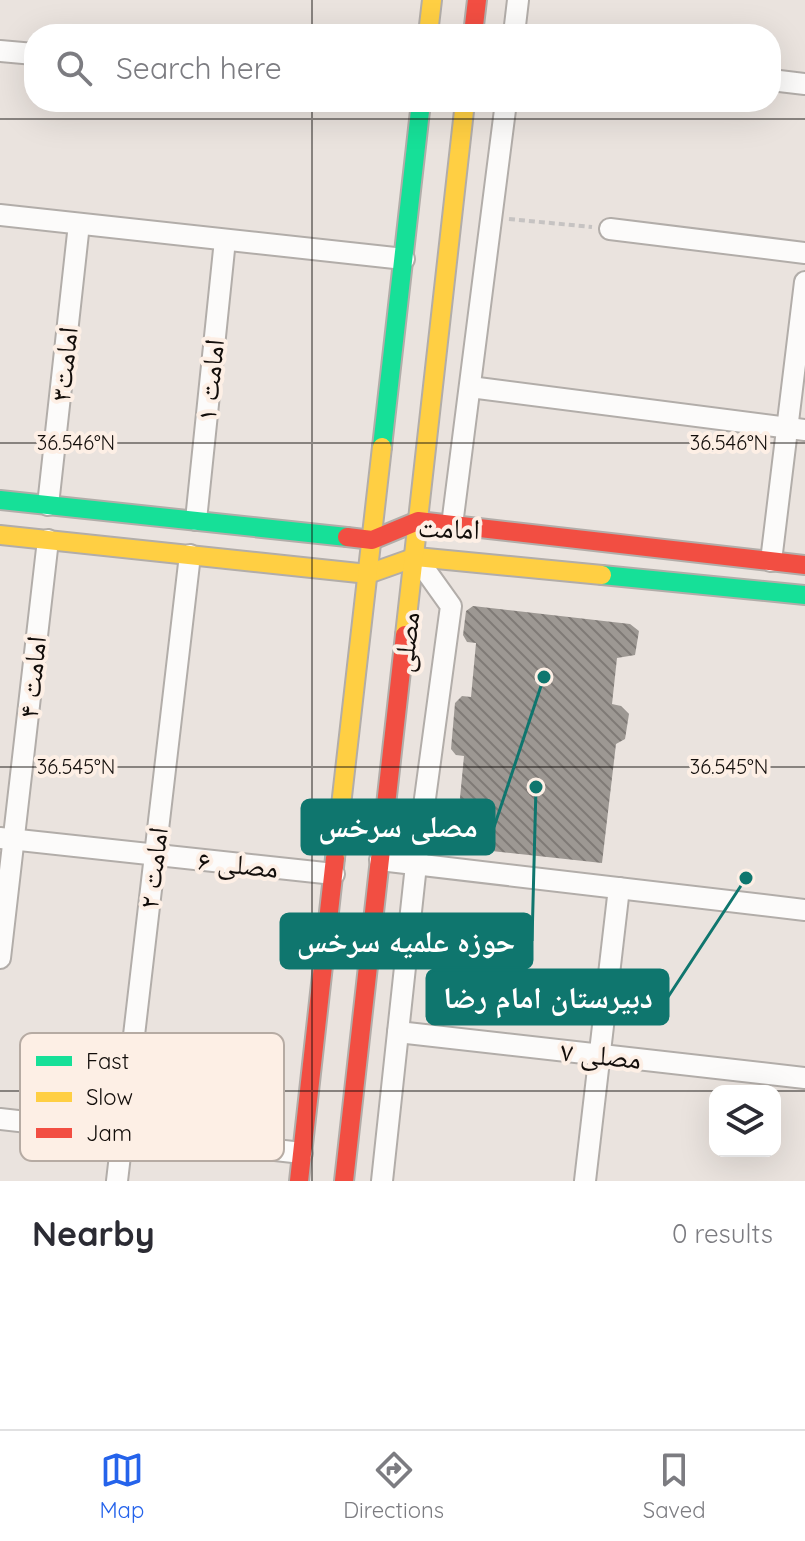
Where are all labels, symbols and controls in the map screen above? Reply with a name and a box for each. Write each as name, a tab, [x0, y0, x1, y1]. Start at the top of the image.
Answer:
search box	[24, 24, 781, 112]
icon: search	[52, 46, 96, 90]
text: Search here	[116, 49, 282, 87]
street label: امامت۳	[42, 325, 85, 403]
street label: امامت ۱	[188, 337, 231, 423]
text: 36.546°N	[37, 430, 115, 455]
text: 36.546°N	[690, 430, 768, 455]
street label: امامت	[417, 509, 481, 546]
street label: مصلی	[384, 610, 428, 674]
street label: امامت ۴	[10, 634, 53, 720]
text: 36.545°N	[37, 754, 115, 779]
text: 36.545°N	[690, 754, 768, 779]
callout: مصلی سرخس	[302, 800, 494, 854]
text: مصلی سرخس	[318, 807, 478, 845]
street label: امامت ۲	[130, 825, 175, 911]
street label: مصلی ۶	[196, 842, 280, 886]
callout: حوزه علمیه سرخس	[281, 914, 532, 968]
text: حوزه علمیه سرخس	[297, 922, 515, 960]
callout: دبیرستان امام رضا	[427, 970, 668, 1024]
text: دبیرستان امام رضا	[443, 978, 653, 1019]
legend	[20, 1033, 284, 1161]
street label: مصلی ۷	[559, 1033, 643, 1077]
text: Fast	[86, 1047, 129, 1075]
text: Slow	[86, 1083, 133, 1111]
map controls	[709, 1085, 781, 1157]
button: layers	[709, 1085, 781, 1157]
text: Jam	[86, 1119, 132, 1147]
text: Nearby	[32, 1212, 155, 1255]
text: 0 results	[672, 1217, 773, 1250]
tab: Map	[99, 1448, 144, 1524]
tab: Directions	[343, 1448, 444, 1524]
tab: Saved	[643, 1448, 706, 1524]

